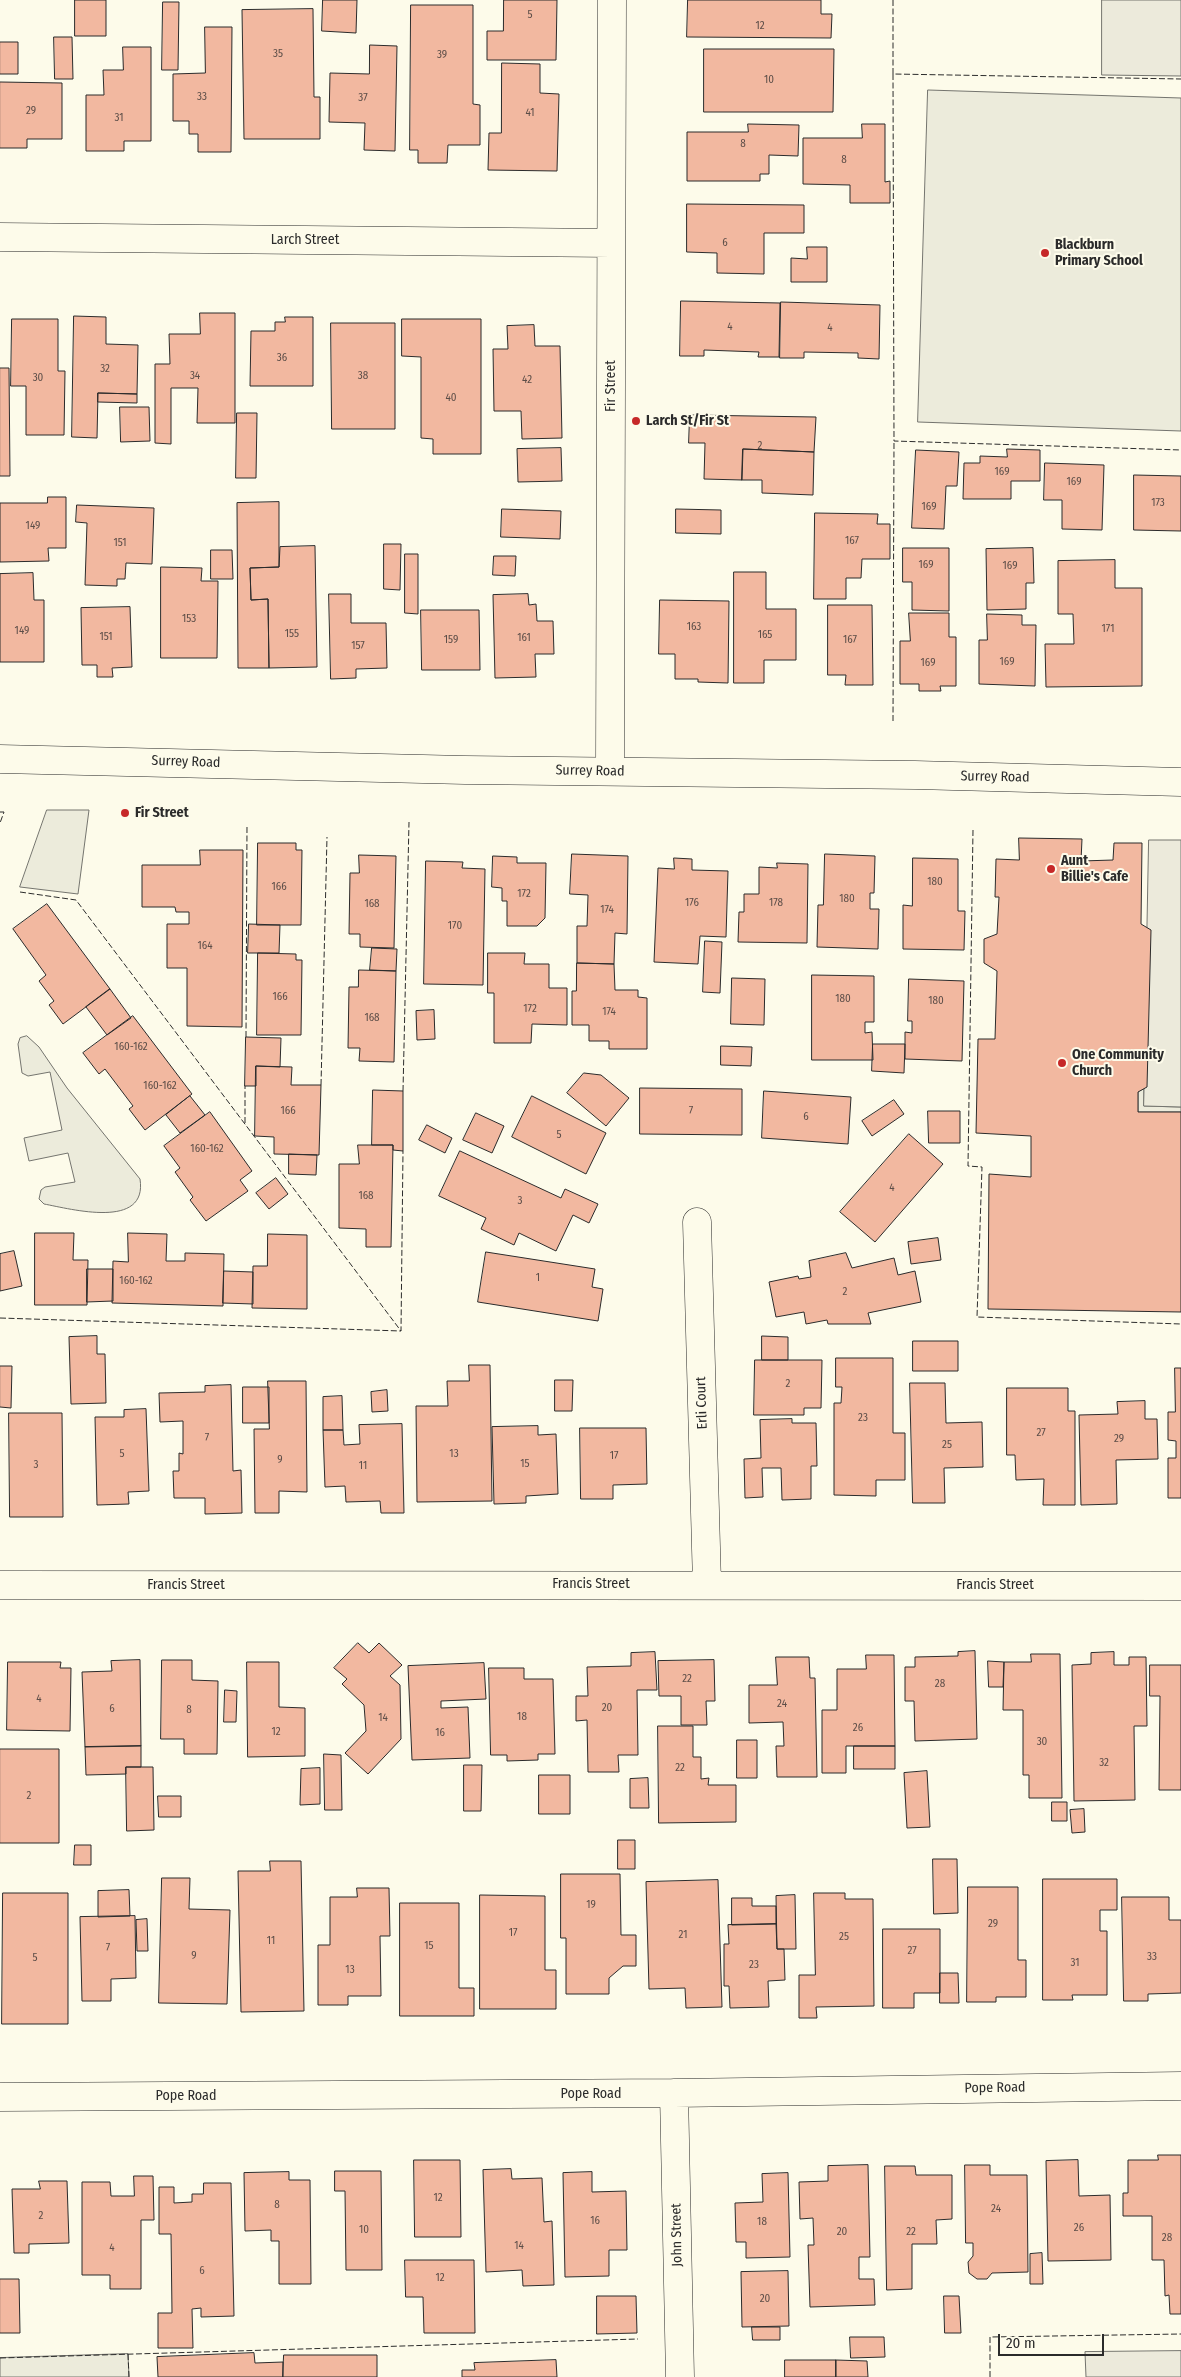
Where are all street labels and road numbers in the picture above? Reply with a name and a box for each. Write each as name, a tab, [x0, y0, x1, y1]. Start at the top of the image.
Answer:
street label: Larch Street	[271, 232, 339, 248]
street label: Fir Street	[603, 360, 619, 412]
street label: Surrey Road	[151, 752, 221, 772]
street label: Surrey Road	[555, 762, 625, 780]
street label: Surrey Road	[960, 768, 1030, 786]
street label: Erli Court	[693, 1376, 711, 1430]
street label: Francis Street	[552, 1576, 630, 1592]
street label: Francis Street	[147, 1577, 225, 1593]
street label: Francis Street	[956, 1577, 1034, 1593]
street label: Pope Road	[964, 2079, 1026, 2097]
street label: Pope Road	[561, 2086, 621, 2102]
street label: Pope Road	[156, 2088, 216, 2104]
street label: John Street	[668, 2203, 686, 2267]

